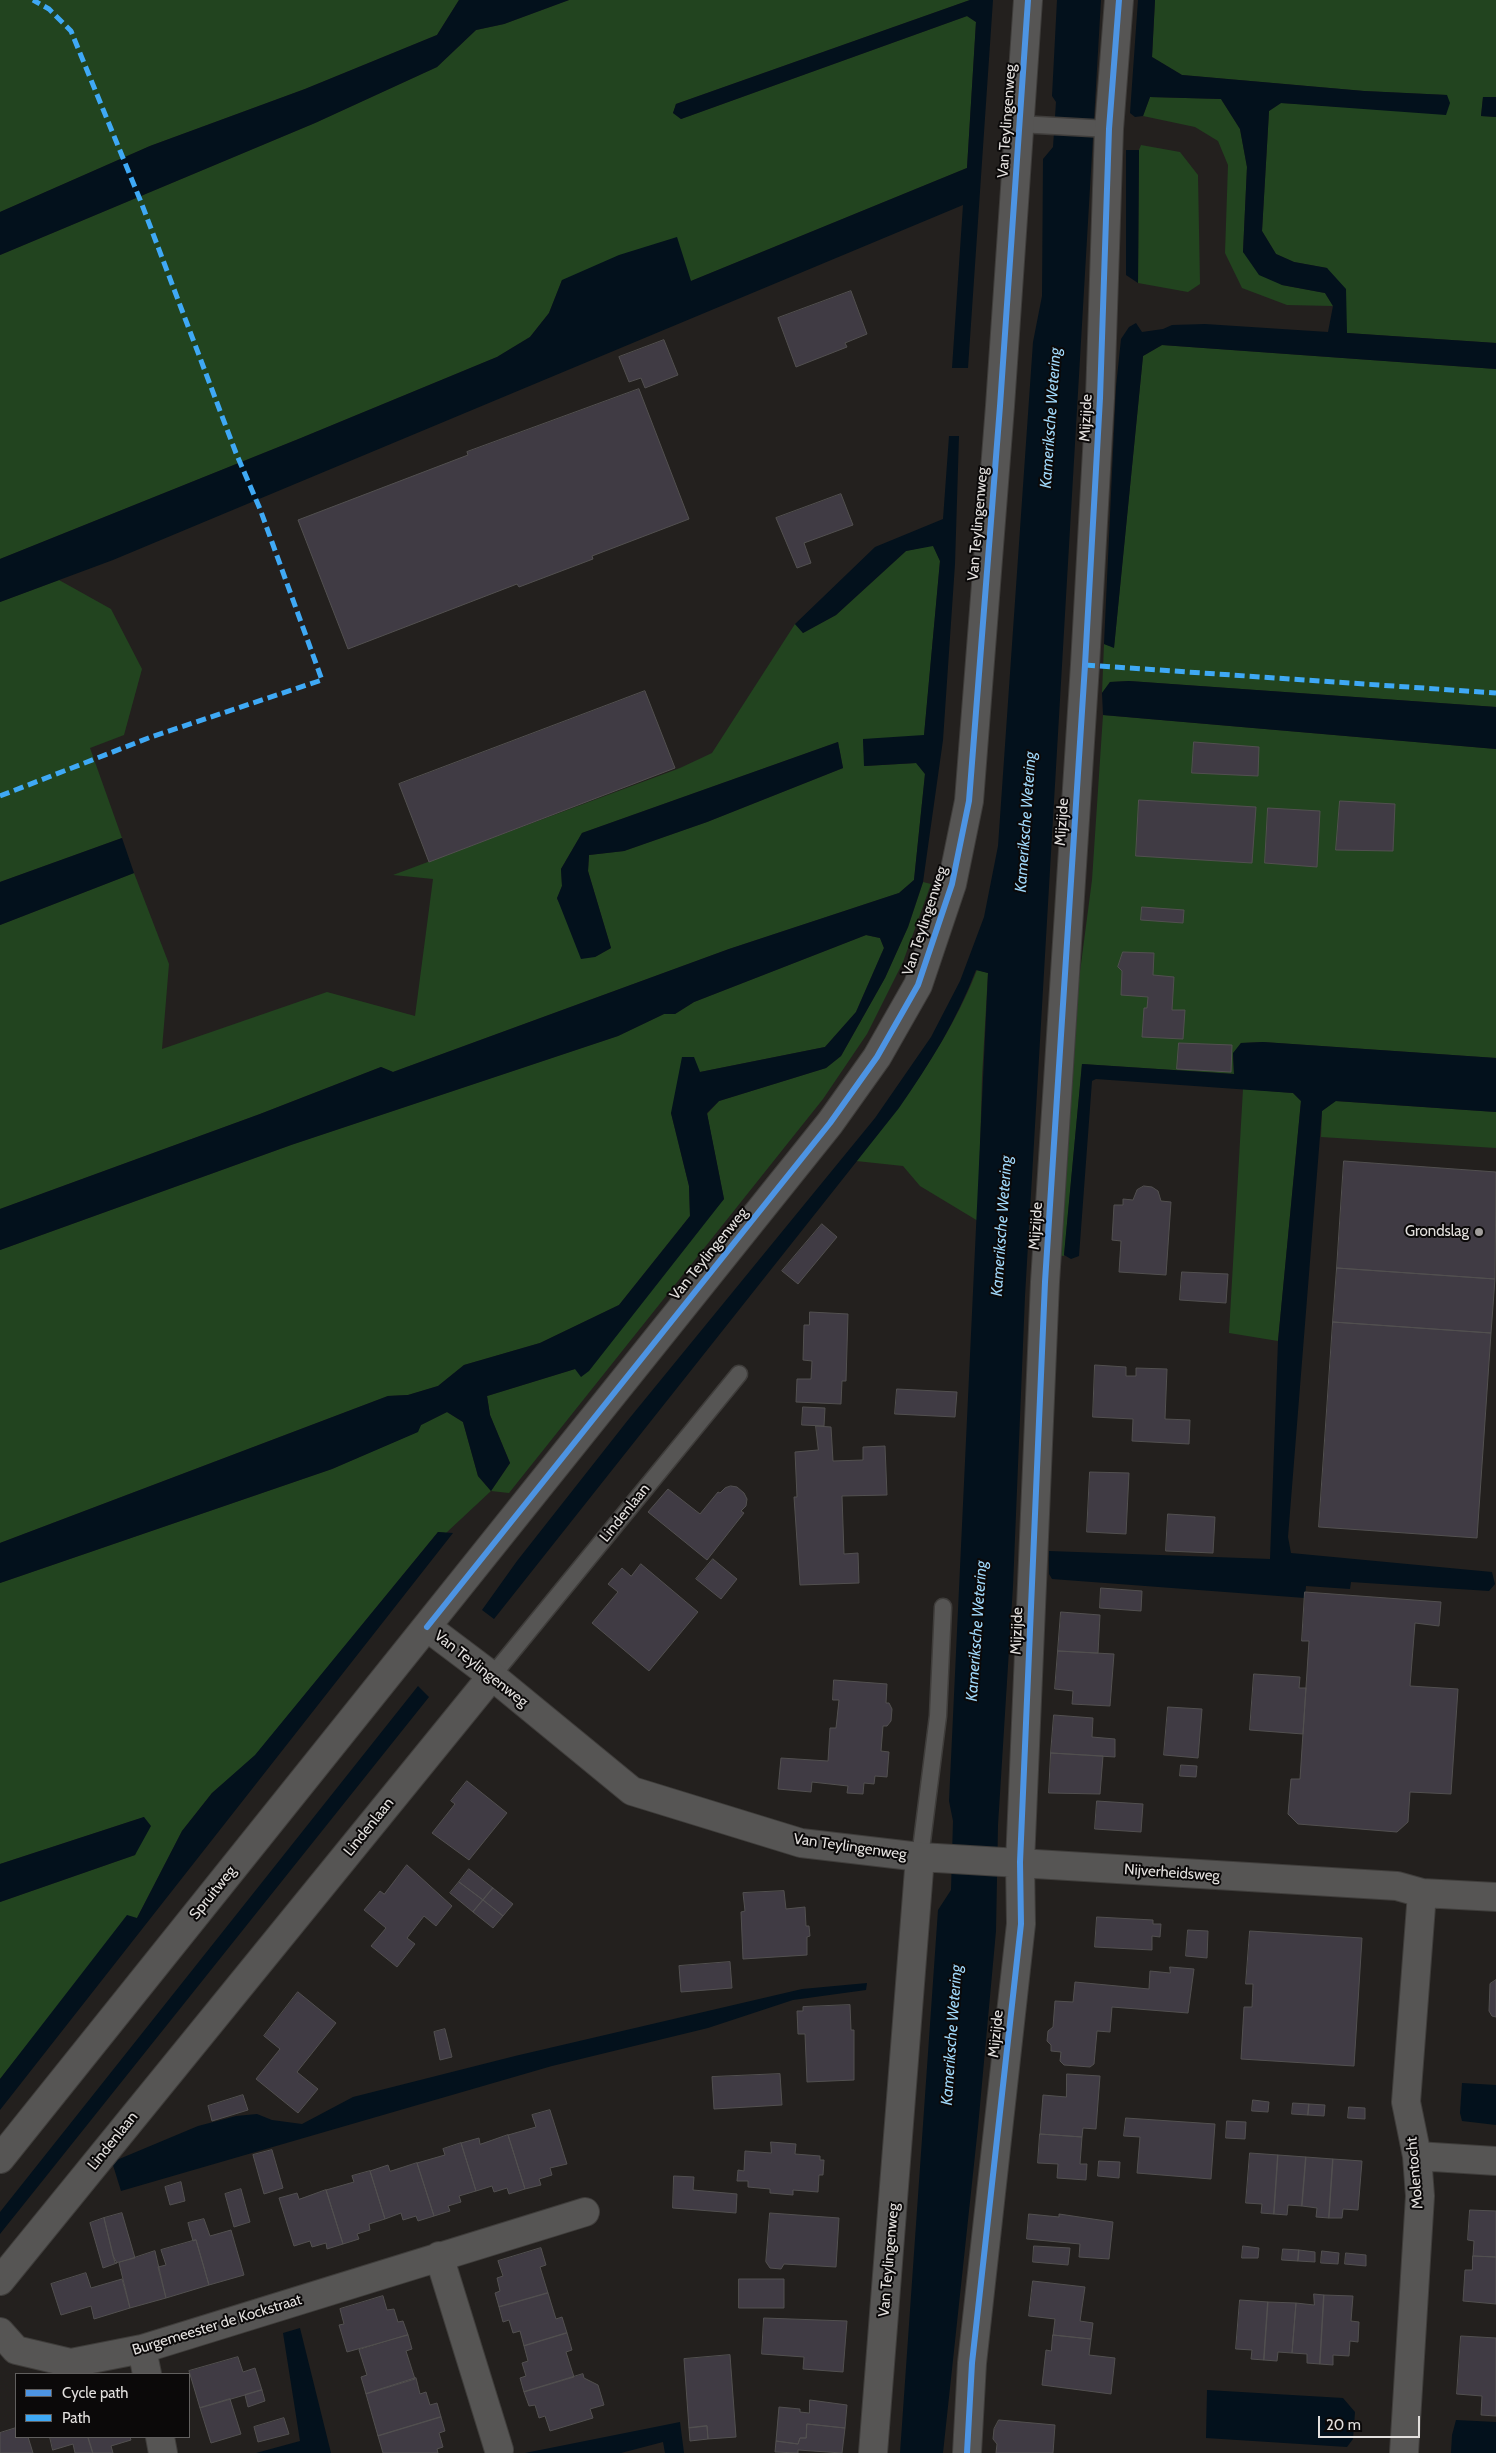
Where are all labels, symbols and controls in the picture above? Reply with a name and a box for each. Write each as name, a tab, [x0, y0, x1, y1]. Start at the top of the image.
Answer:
street label: Van Teylingenweg	[994, 64, 1020, 178]
water label: Kameriksche Wetering	[1036, 347, 1066, 489]
street label: Mijzijde	[1076, 394, 1096, 442]
street label: Van Teylingenweg	[964, 466, 992, 582]
water label: Kameriksche Wetering	[1011, 751, 1041, 893]
street label: Mijzijde	[1051, 798, 1073, 846]
street label: Van Teylingenweg	[899, 864, 951, 978]
water label: Kameriksche Wetering	[987, 1155, 1017, 1297]
street label: Mijzijde	[1025, 1202, 1047, 1250]
street label: Van Teylingenweg	[666, 1204, 752, 1304]
place label: Grondslag	[1405, 1223, 1469, 1241]
marker: Grondslag	[1473, 1226, 1485, 1238]
street label: Lindenlaan	[596, 1480, 654, 1546]
water label: Kameriksche Wetering	[962, 1560, 992, 1702]
street label: Mijzijde	[1007, 1607, 1027, 1655]
street label: Van Teylingenweg	[431, 1627, 531, 1711]
street label: Lindenlaan	[340, 1794, 398, 1860]
street label: Van Teylingenweg	[792, 1830, 908, 1864]
street label: Nijverheidsweg	[1124, 1861, 1220, 1885]
street label: Spruitweg	[186, 1863, 240, 1923]
water label: Kameriksche Wetering	[937, 1964, 967, 2106]
street label: Mijzijde	[985, 2009, 1007, 2059]
street label: Lindenlaan	[84, 2108, 142, 2174]
street label: Molentocht	[1403, 2136, 1427, 2210]
street label: Van Teylingenweg	[875, 2202, 903, 2318]
street label: Burgemeester de Kockstraat	[130, 2291, 304, 2359]
legend	[15, 2373, 190, 2438]
text: Cycle path	[62, 2384, 128, 2402]
scale bar	[1321, 2406, 1424, 2438]
text: Path	[62, 2409, 91, 2427]
text: 20 m	[1326, 2416, 1361, 2434]

